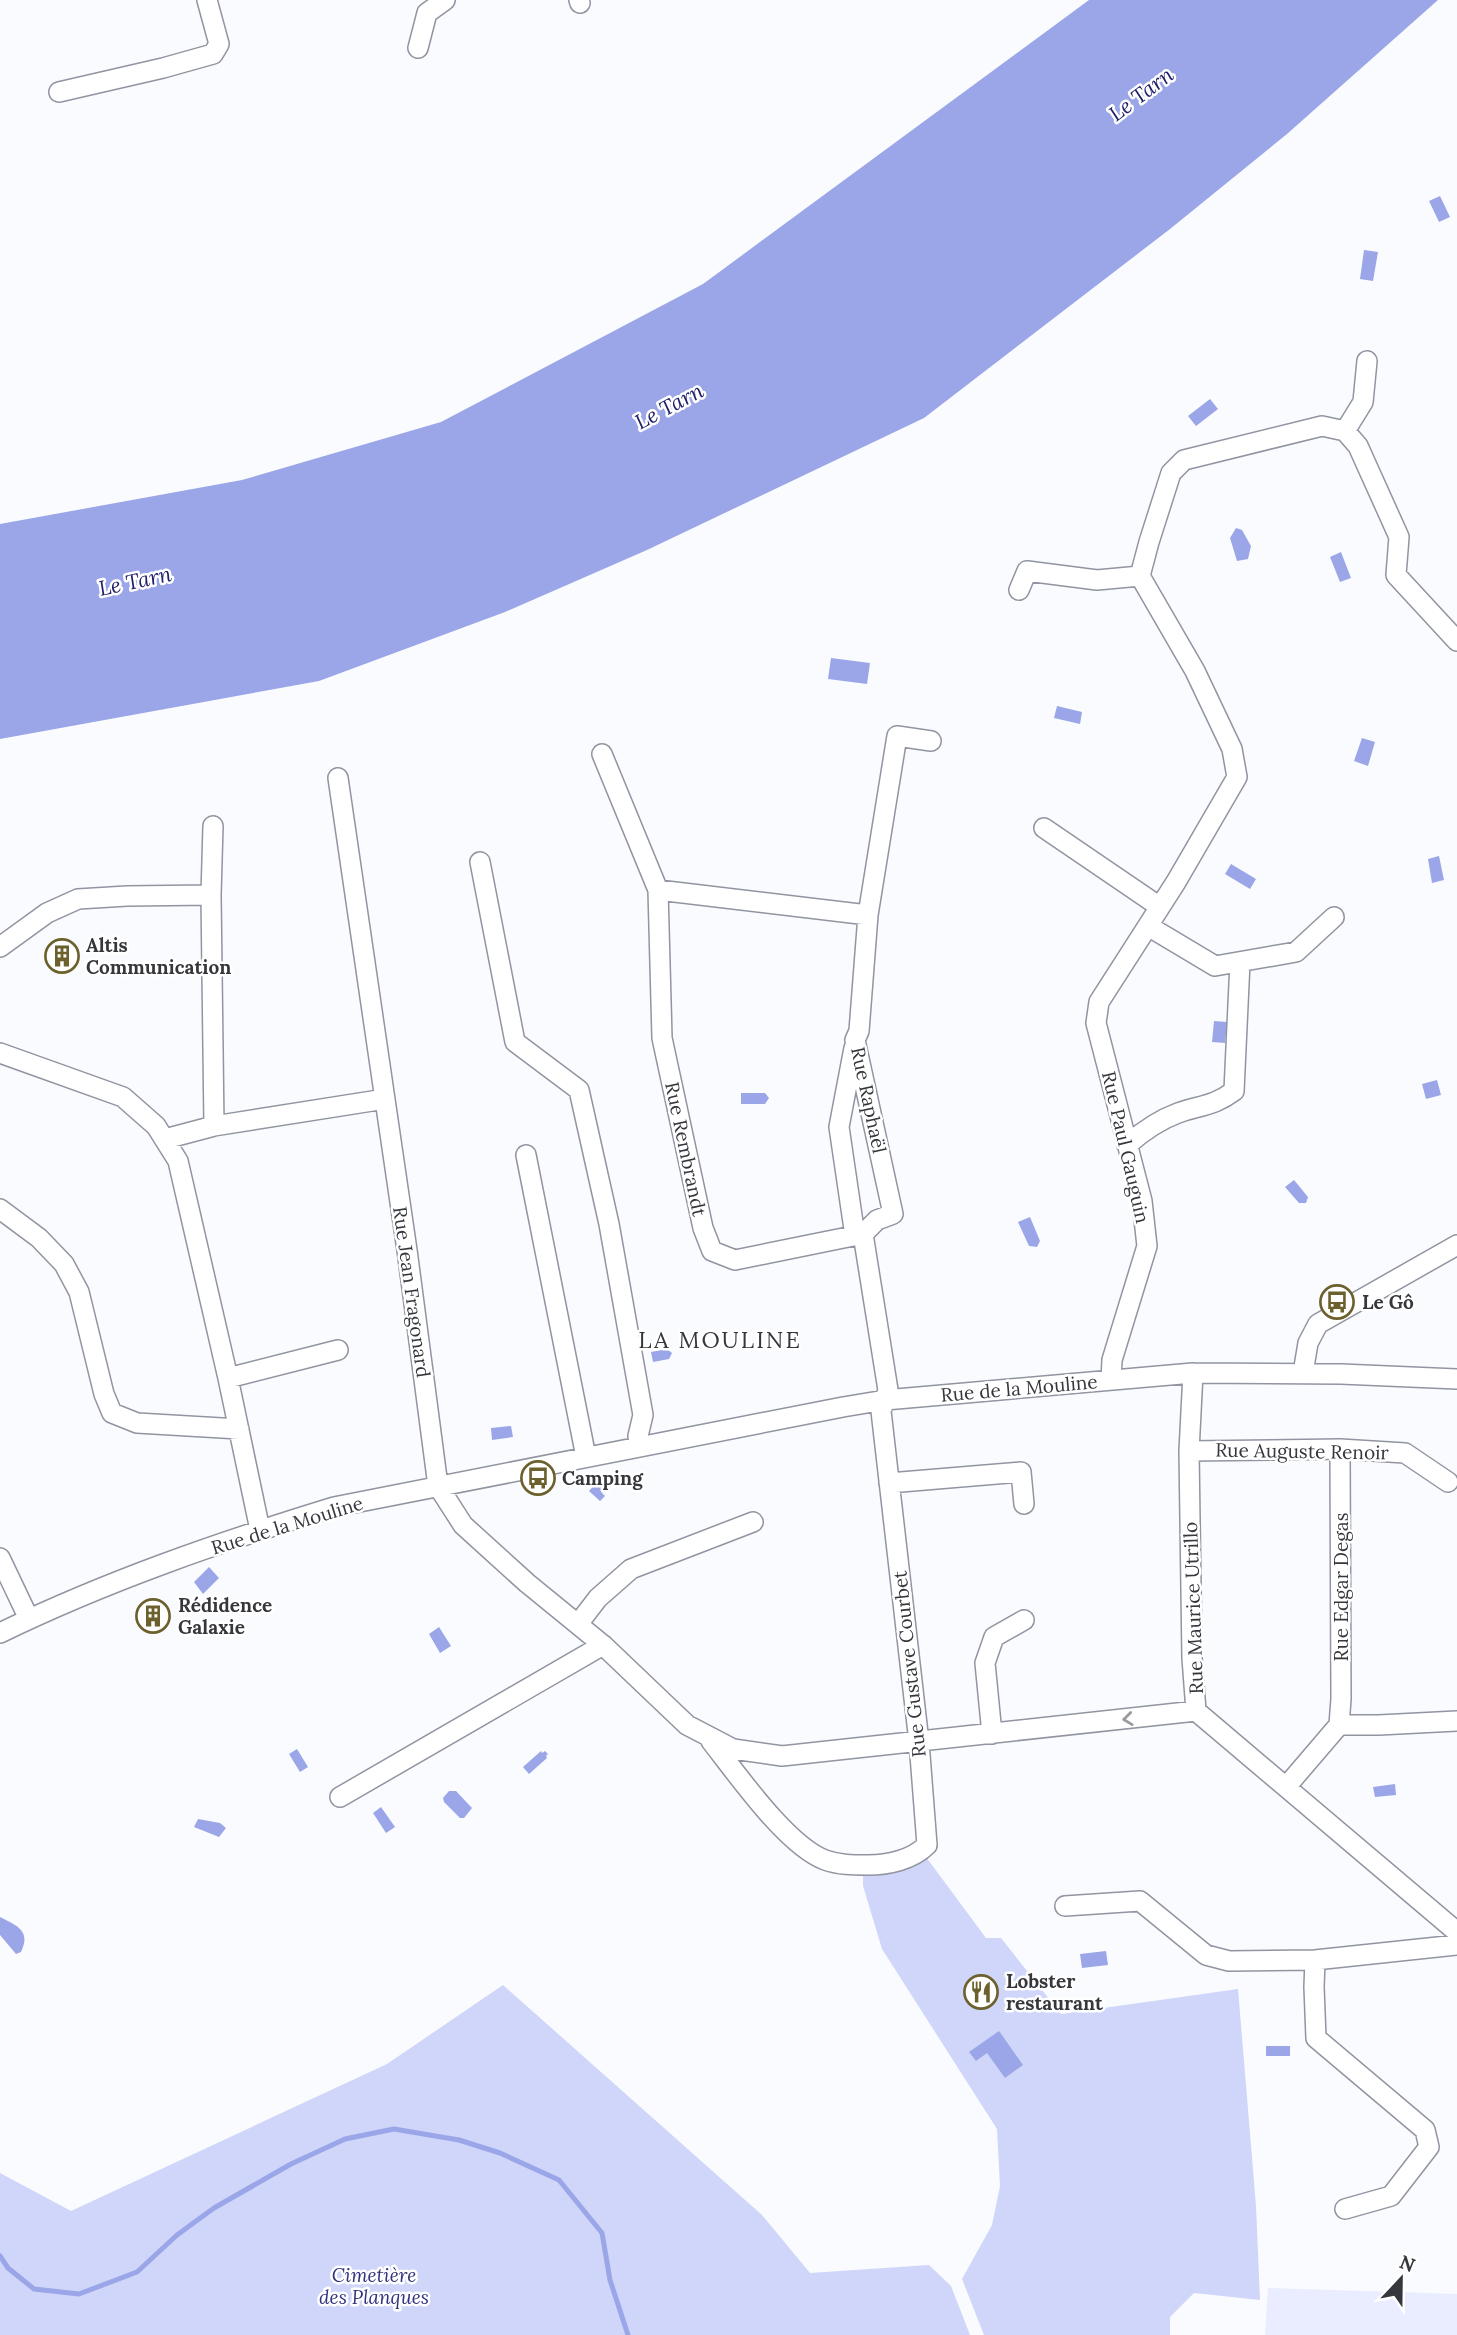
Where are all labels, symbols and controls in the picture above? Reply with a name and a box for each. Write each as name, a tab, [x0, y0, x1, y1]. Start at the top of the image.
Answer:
water label: Le Tarn	[1103, 61, 1179, 127]
water label: Le Tarn	[630, 377, 708, 435]
water label: Le Tarn	[96, 560, 174, 602]
place label: Altis Communication	[86, 933, 231, 979]
building icon: Altis Communication	[43, 937, 81, 975]
street label: Rue Raphaël	[846, 1045, 892, 1155]
street label: Rue Paul Gauguin	[1097, 1069, 1155, 1225]
street label: Rue Rembrandt	[660, 1080, 712, 1219]
street label: Rue Jean Fragonard	[388, 1205, 436, 1379]
bus stop icon: Le Gô	[1318, 1283, 1356, 1321]
place label: Le Gô	[1362, 1290, 1414, 1314]
district label: LA MOULINE	[638, 1325, 802, 1354]
street label: Rue de la Mouline	[940, 1369, 1098, 1407]
street label: Rue Auguste Renoir	[1215, 1437, 1390, 1465]
bus stop icon: Camping	[519, 1459, 557, 1497]
place label: Camping	[562, 1466, 644, 1490]
street label: Rue de la Mouline	[208, 1491, 366, 1559]
street label: Rue Edgar Degas	[1329, 1512, 1353, 1661]
street label: Rue Maurice Utrillo	[1178, 1521, 1208, 1695]
street label: Rue Gustave Courbet	[887, 1569, 931, 1758]
place label: Rédidence Galaxie	[178, 1593, 272, 1639]
building icon: Rédidence Galaxie	[134, 1597, 172, 1635]
one-way arrow	[1123, 1711, 1134, 1726]
place label: Lobster restaurant	[1006, 1969, 1104, 2015]
restaurant icon: Lobster restaurant	[962, 1973, 1000, 2011]
north arrow	[1366, 2244, 1436, 2314]
text: N	[1396, 2249, 1419, 2277]
park label: Cimetière des Planques	[319, 2263, 429, 2309]

